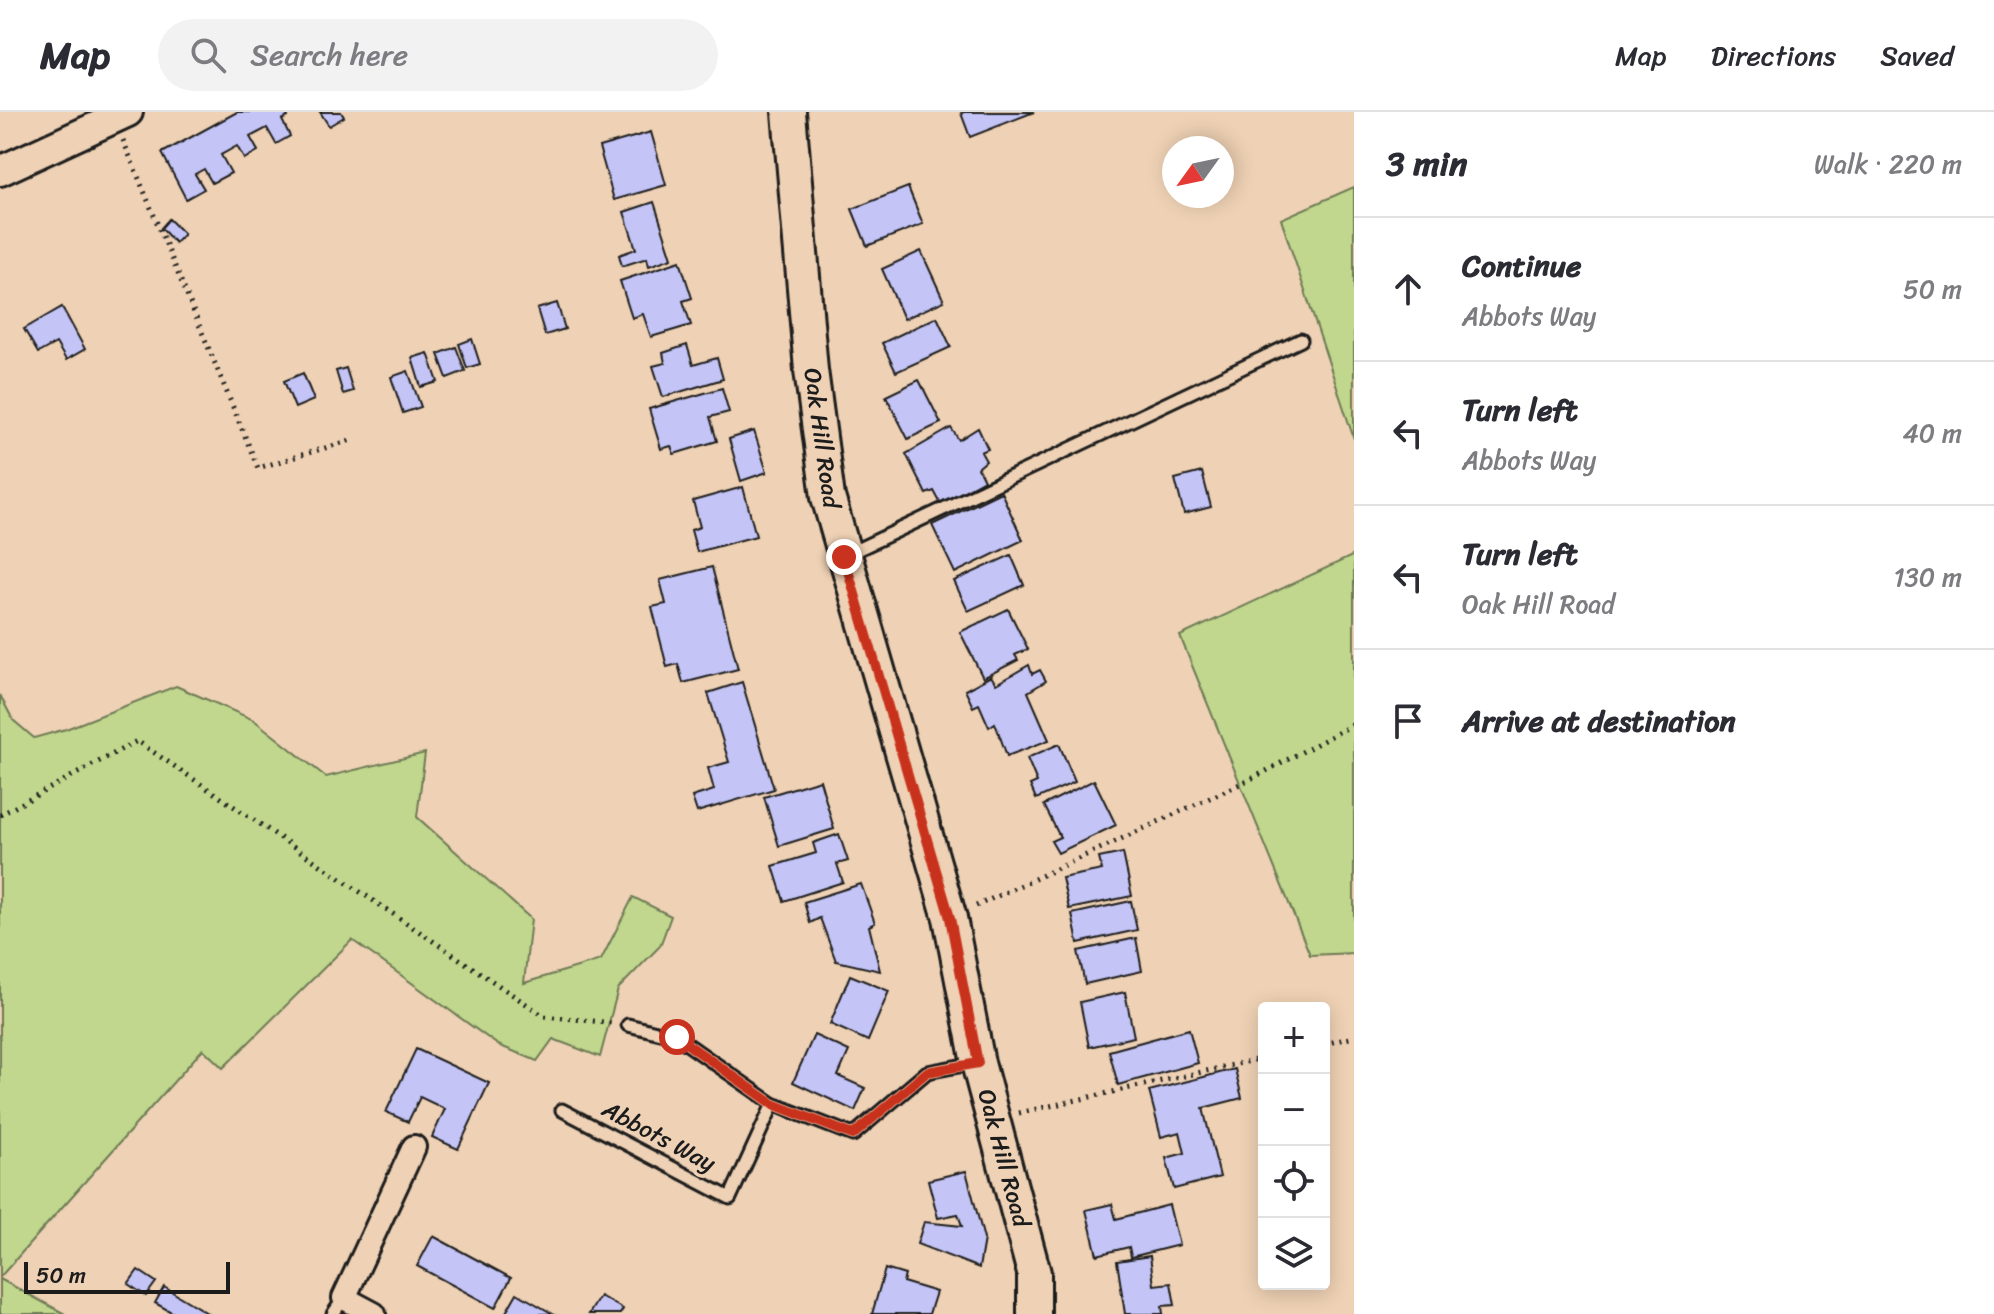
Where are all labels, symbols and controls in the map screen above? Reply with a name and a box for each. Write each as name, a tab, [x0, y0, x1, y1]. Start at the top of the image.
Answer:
search box	[158, 19, 718, 91]
text: Map	[40, 22, 110, 89]
text: Search here	[250, 28, 408, 82]
text: Map	[1615, 31, 1667, 80]
text: Directions	[1711, 31, 1836, 80]
text: Saved	[1880, 31, 1954, 80]
icon: search	[186, 33, 230, 77]
text: 3 min	[1386, 134, 1467, 194]
north arrow	[1162, 136, 1234, 208]
text: Walk · 220 m	[1814, 141, 1962, 187]
text: Continue	[1462, 239, 1581, 293]
text: 50 m	[1903, 266, 1962, 312]
icon: ahead	[1386, 267, 1430, 311]
text: Abbots Way	[1462, 293, 1596, 339]
street label: Oak Hill Road	[791, 365, 853, 513]
text: Turn left	[1462, 383, 1578, 437]
text: 40 m	[1903, 410, 1962, 456]
icon: left	[1386, 411, 1430, 455]
text: Abbots Way	[1462, 437, 1596, 483]
text: Turn left	[1462, 527, 1578, 581]
route end	[826, 539, 862, 575]
text: 130 m	[1893, 554, 1962, 600]
icon: left	[1386, 555, 1430, 599]
text: Oak Hill Road	[1462, 581, 1615, 627]
text: Arrive at destination	[1462, 694, 1736, 748]
icon: arrive	[1386, 699, 1430, 743]
map controls	[1258, 1002, 1330, 1290]
button: +	[1258, 1002, 1330, 1074]
route start	[659, 1019, 695, 1055]
button: −	[1258, 1074, 1330, 1146]
street label: Oak Hill Road	[965, 1084, 1043, 1234]
street label: Abbots Way	[594, 1088, 724, 1184]
button: locate	[1258, 1146, 1330, 1218]
button: layers	[1258, 1218, 1330, 1290]
text: 50 m	[36, 1256, 86, 1295]
scale bar	[24, 1258, 230, 1294]

